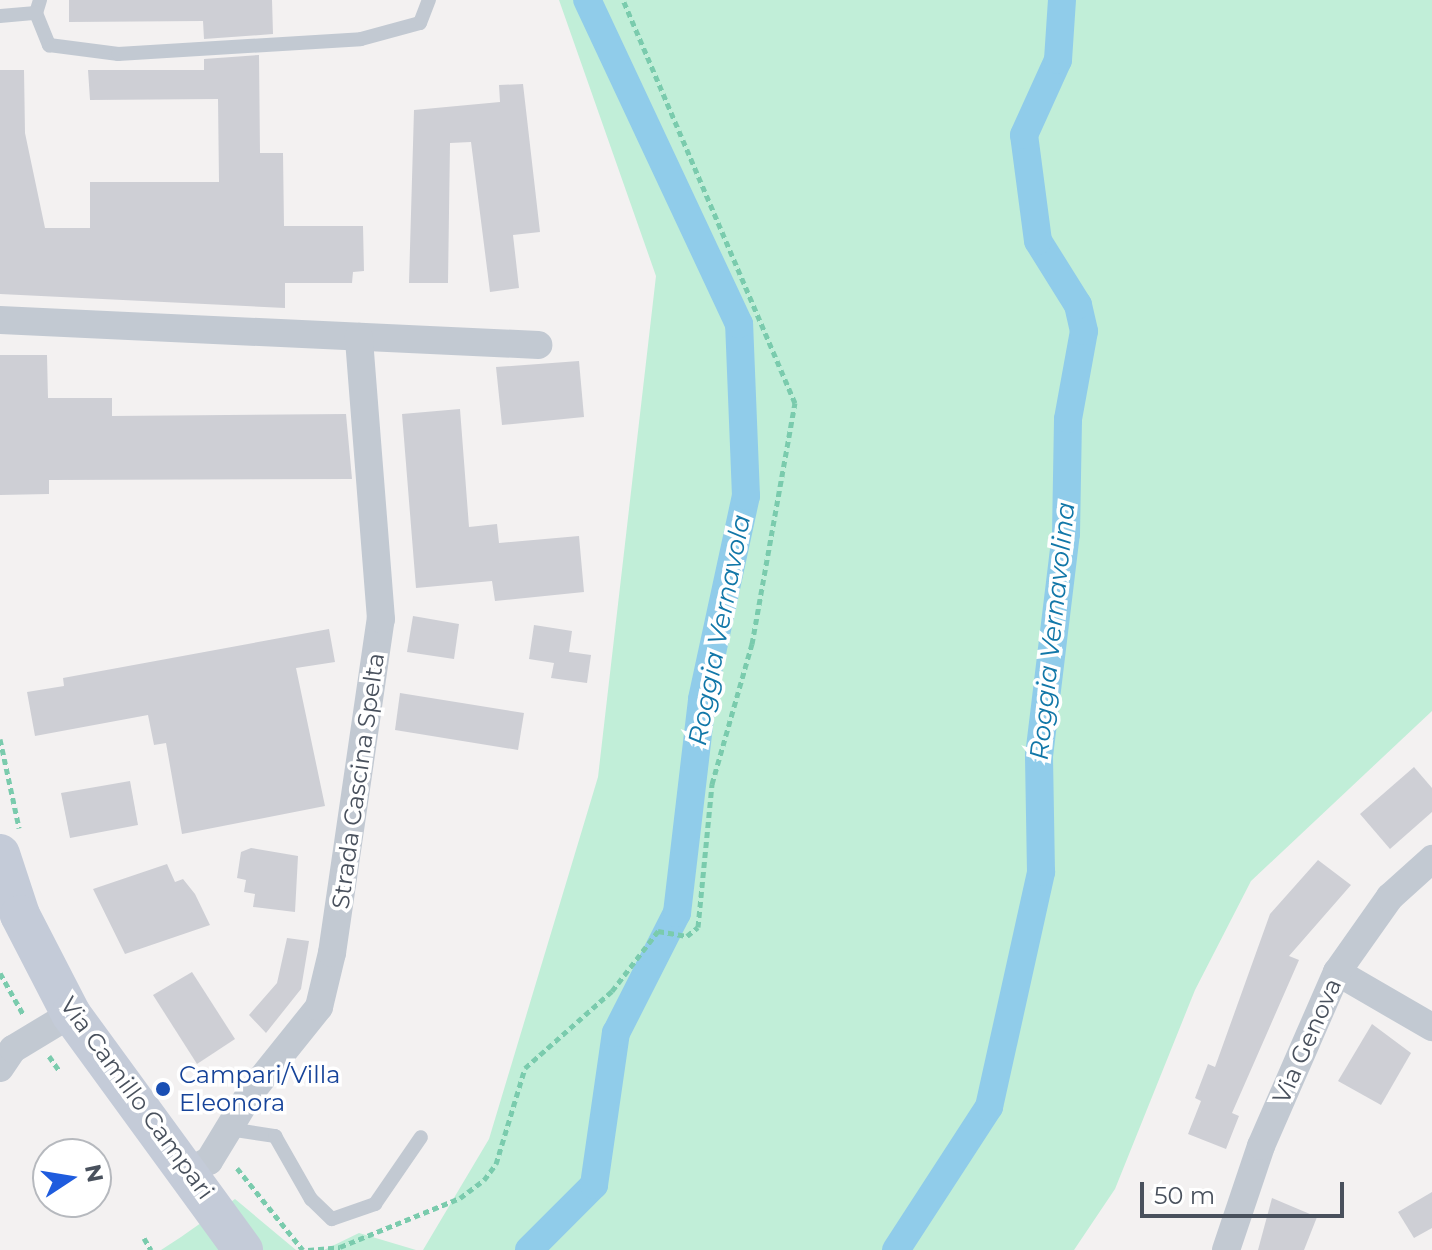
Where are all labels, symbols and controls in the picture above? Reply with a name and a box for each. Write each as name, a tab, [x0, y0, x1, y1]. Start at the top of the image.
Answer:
water label: Roggia Vernavolina	[1024, 500, 1082, 762]
water label: Roggia Vernavola	[682, 512, 758, 748]
street label: Strada Cascina Spelta	[326, 651, 390, 911]
street label: Via Genova	[1267, 974, 1347, 1108]
street label: Via Camillo Campari	[54, 991, 220, 1205]
place label: Campari/Villa Eleonora	[179, 1061, 340, 1117]
marker: Campari/Villa Eleonora	[154, 1080, 172, 1098]
north arrow	[32, 1138, 112, 1218]
text: N	[79, 1162, 109, 1185]
scale bar	[1144, 1166, 1348, 1216]
text: 50 m	[1154, 1181, 1215, 1210]

